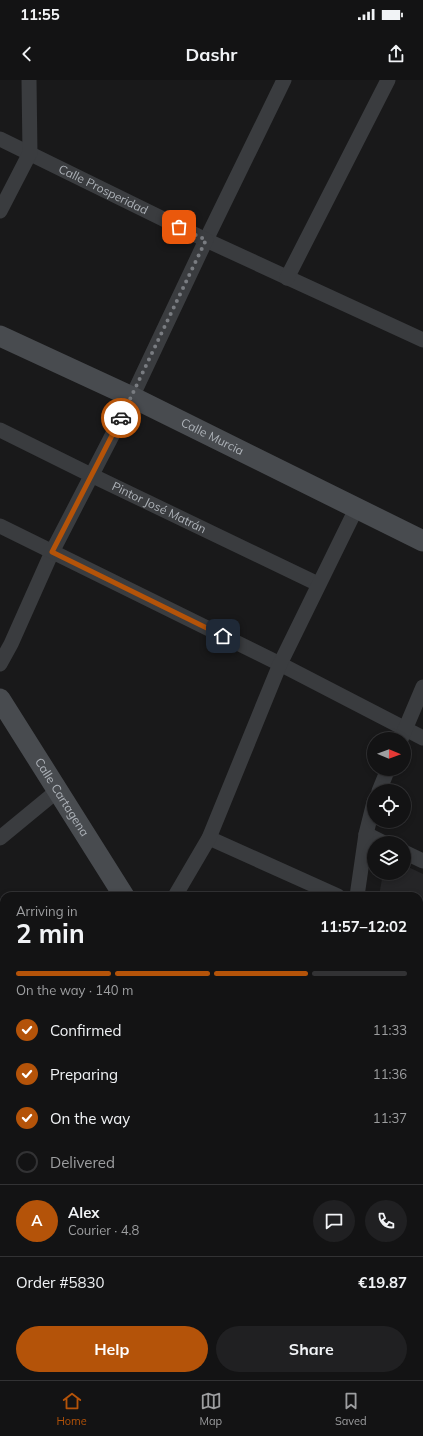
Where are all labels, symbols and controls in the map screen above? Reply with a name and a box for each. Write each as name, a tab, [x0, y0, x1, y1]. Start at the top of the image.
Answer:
text: 11:55	[20, 5, 60, 24]
icon: back	[16, 43, 38, 65]
text: Dashr	[186, 43, 237, 66]
icon: share	[385, 43, 407, 65]
street label: Calle Prosperidad	[56, 161, 151, 217]
pin	[162, 210, 196, 244]
icon: bag	[168, 216, 190, 238]
courier	[101, 398, 141, 438]
icon: car	[110, 407, 132, 429]
street label: Calle Murcia	[179, 414, 246, 458]
street label: Pintor José Matrán	[110, 478, 209, 536]
pin	[206, 619, 240, 653]
icon: home	[212, 625, 234, 647]
north arrow	[367, 732, 411, 776]
map controls	[367, 732, 411, 880]
street label: Calle Cartagena	[32, 755, 93, 839]
button: locate	[367, 784, 411, 828]
button: layers	[367, 836, 411, 880]
text: Arriving in	[16, 903, 78, 919]
text: 2 min	[16, 917, 85, 950]
text: 11:57–12:02	[320, 917, 407, 936]
text: On the way · 140 m	[16, 982, 133, 998]
icon: check	[16, 1019, 38, 1041]
text: Confirmed	[50, 1021, 121, 1040]
text: 11:33	[373, 1022, 407, 1038]
icon: check	[16, 1063, 38, 1085]
text: Preparing	[50, 1065, 118, 1084]
text: 11:36	[373, 1066, 407, 1082]
icon: check	[16, 1107, 38, 1129]
text: On the way	[50, 1109, 130, 1128]
text: 11:37	[373, 1110, 407, 1126]
text: Delivered	[50, 1153, 115, 1172]
button: chat	[313, 1200, 355, 1242]
button: phone	[365, 1200, 407, 1242]
text: Alex	[68, 1203, 100, 1222]
text: A	[31, 1211, 43, 1230]
text: Courier · 4.8	[68, 1222, 139, 1238]
text: Order #5830	[16, 1273, 104, 1292]
text: €19.87	[358, 1273, 407, 1292]
button: Help	[16, 1326, 208, 1372]
button: Share	[216, 1326, 407, 1372]
tab: Home	[56, 1390, 87, 1428]
tab: Map	[199, 1390, 222, 1428]
tab: Saved	[335, 1390, 367, 1428]

